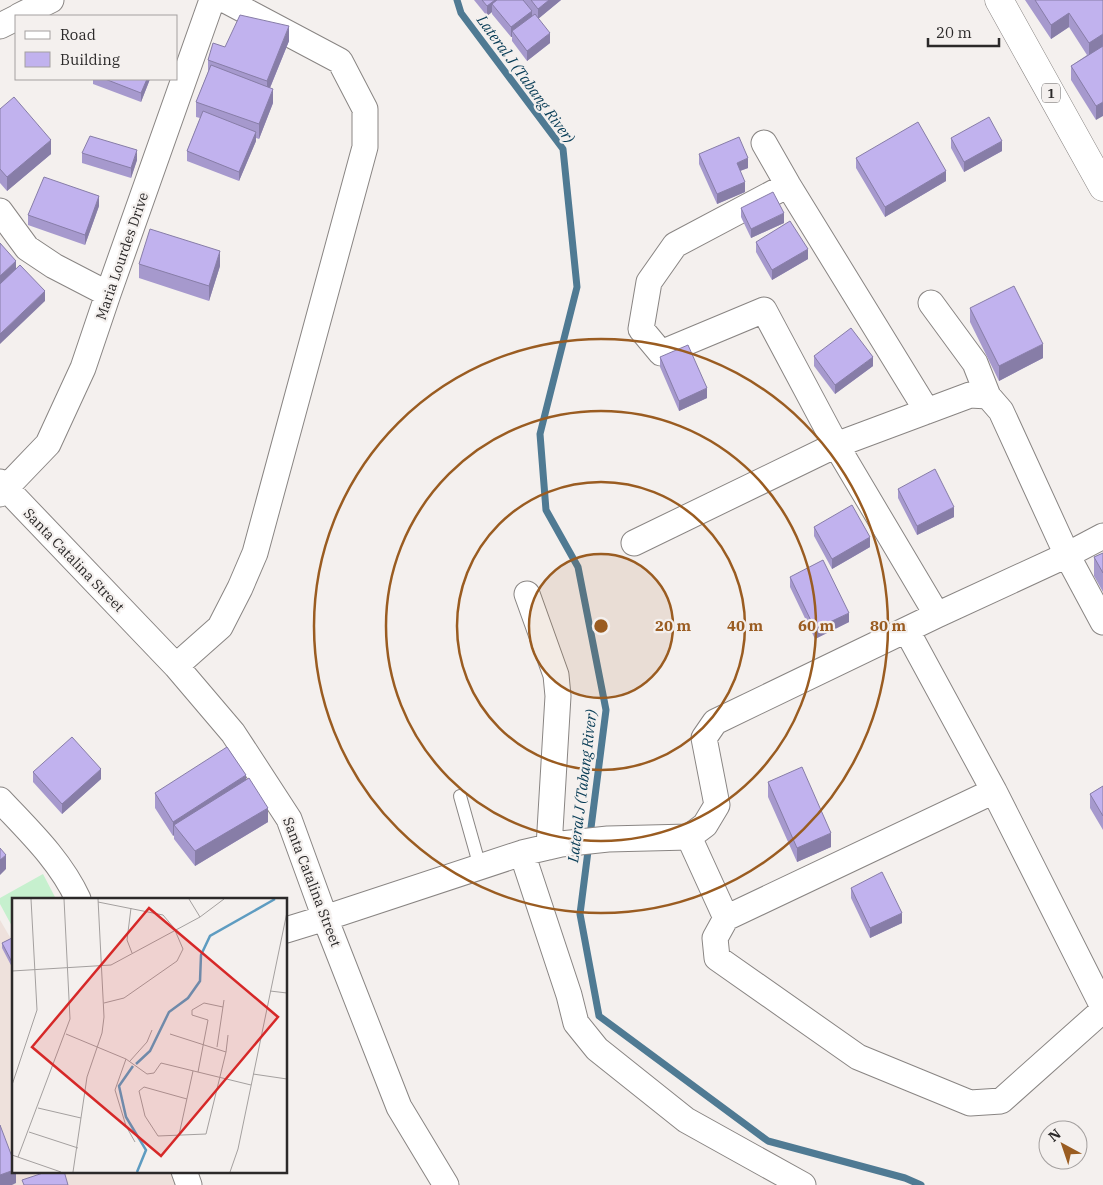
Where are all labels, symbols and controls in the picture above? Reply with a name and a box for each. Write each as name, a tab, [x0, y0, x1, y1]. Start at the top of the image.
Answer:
water label: Lateral J (Tabang River)	[473, 10, 579, 147]
legend	[15, 15, 178, 80]
scale bar	[928, 15, 999, 47]
text: 20 m	[936, 23, 972, 42]
text: Road	[60, 25, 96, 44]
text: Building	[60, 50, 120, 69]
road number: 1	[1042, 84, 1060, 102]
street label: Maria Lourdes Drive	[92, 190, 152, 322]
street label: Santa Catalina Street	[20, 504, 128, 616]
text: 20 m	[655, 616, 691, 635]
text: 40 m	[727, 616, 763, 635]
text: 60 m	[798, 616, 834, 635]
text: 80 m	[870, 616, 906, 635]
centre of rings	[592, 617, 610, 635]
water label: Lateral J (Tabang River)	[563, 708, 601, 865]
street label: Santa Catalina Street	[279, 815, 345, 949]
inset map	[12, 898, 288, 1172]
north arrow	[1038, 1120, 1088, 1170]
text: N	[1045, 1125, 1065, 1145]

